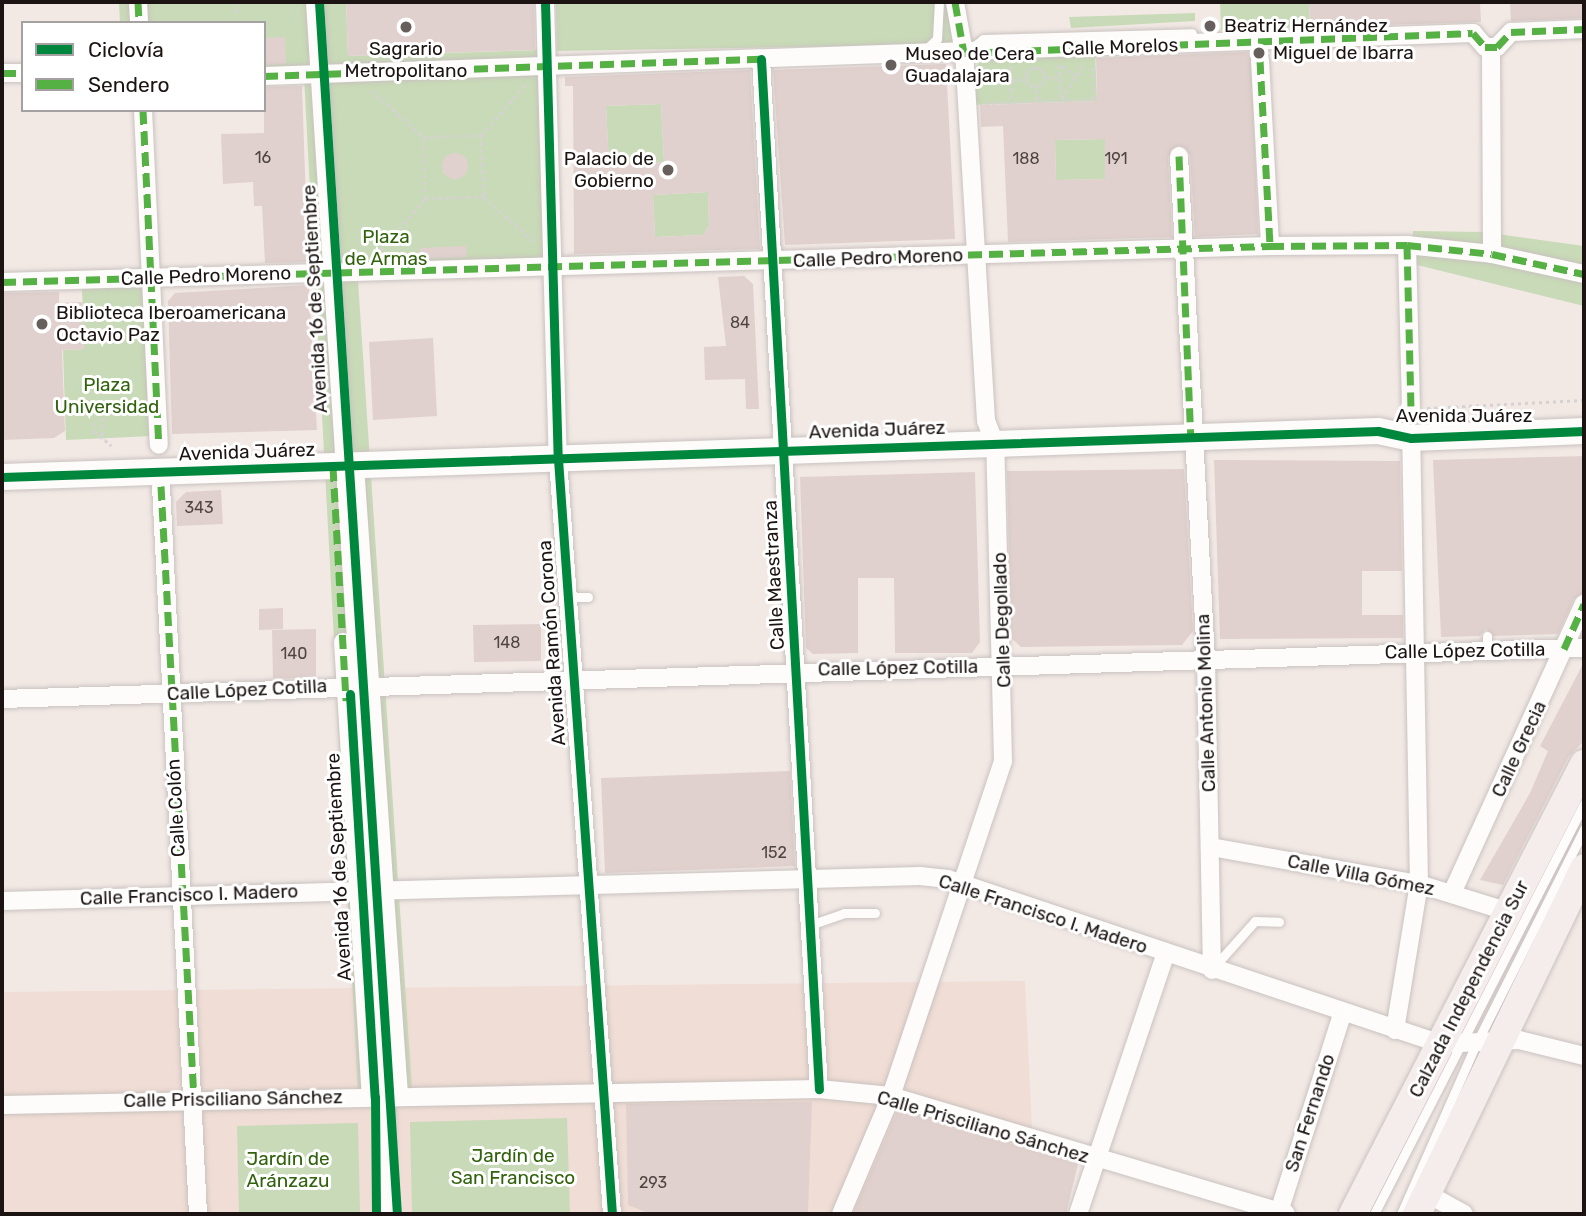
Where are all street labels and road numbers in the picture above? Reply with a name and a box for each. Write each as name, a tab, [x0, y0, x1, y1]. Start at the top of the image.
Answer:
street label: Calle Morelos	[1061, 34, 1179, 60]
street label: Avenida 16 de Septiembre	[298, 184, 332, 414]
street label: Calle Pedro Moreno	[792, 244, 964, 272]
street label: Calle Pedro Moreno	[120, 262, 292, 290]
street label: Avenida Juárez	[1396, 405, 1532, 427]
street label: Avenida Juárez	[808, 416, 946, 444]
street label: Avenida Juárez	[178, 438, 316, 466]
street label: Calle Maestranza	[759, 499, 789, 651]
street label: Avenida Ramón Corona	[533, 539, 571, 747]
street label: Calle Degollado	[988, 552, 1016, 688]
street label: Calle Antonio Molina	[1191, 613, 1221, 793]
street label: Calle López Cotilla	[1385, 638, 1545, 664]
street label: Calle López Cotilla	[818, 655, 978, 681]
street label: Calle López Cotilla	[166, 674, 328, 706]
street label: Calle Grecia	[1487, 697, 1551, 801]
street label: Avenida 16 de Septiembre	[322, 752, 356, 982]
street label: Calle Colón	[162, 758, 190, 858]
street label: Calle Villa Gómez	[1285, 849, 1437, 901]
street label: Calle Francisco I. Madero	[936, 869, 1150, 959]
street label: Calzada Independencia Sur	[1404, 877, 1534, 1101]
street label: Calle Francisco I. Madero	[79, 880, 299, 910]
street label: San Fernando	[1280, 1051, 1340, 1175]
street label: Calle Prisciliano Sánchez	[123, 1086, 343, 1112]
street label: Calle Prisciliano Sánchez	[874, 1086, 1092, 1168]

